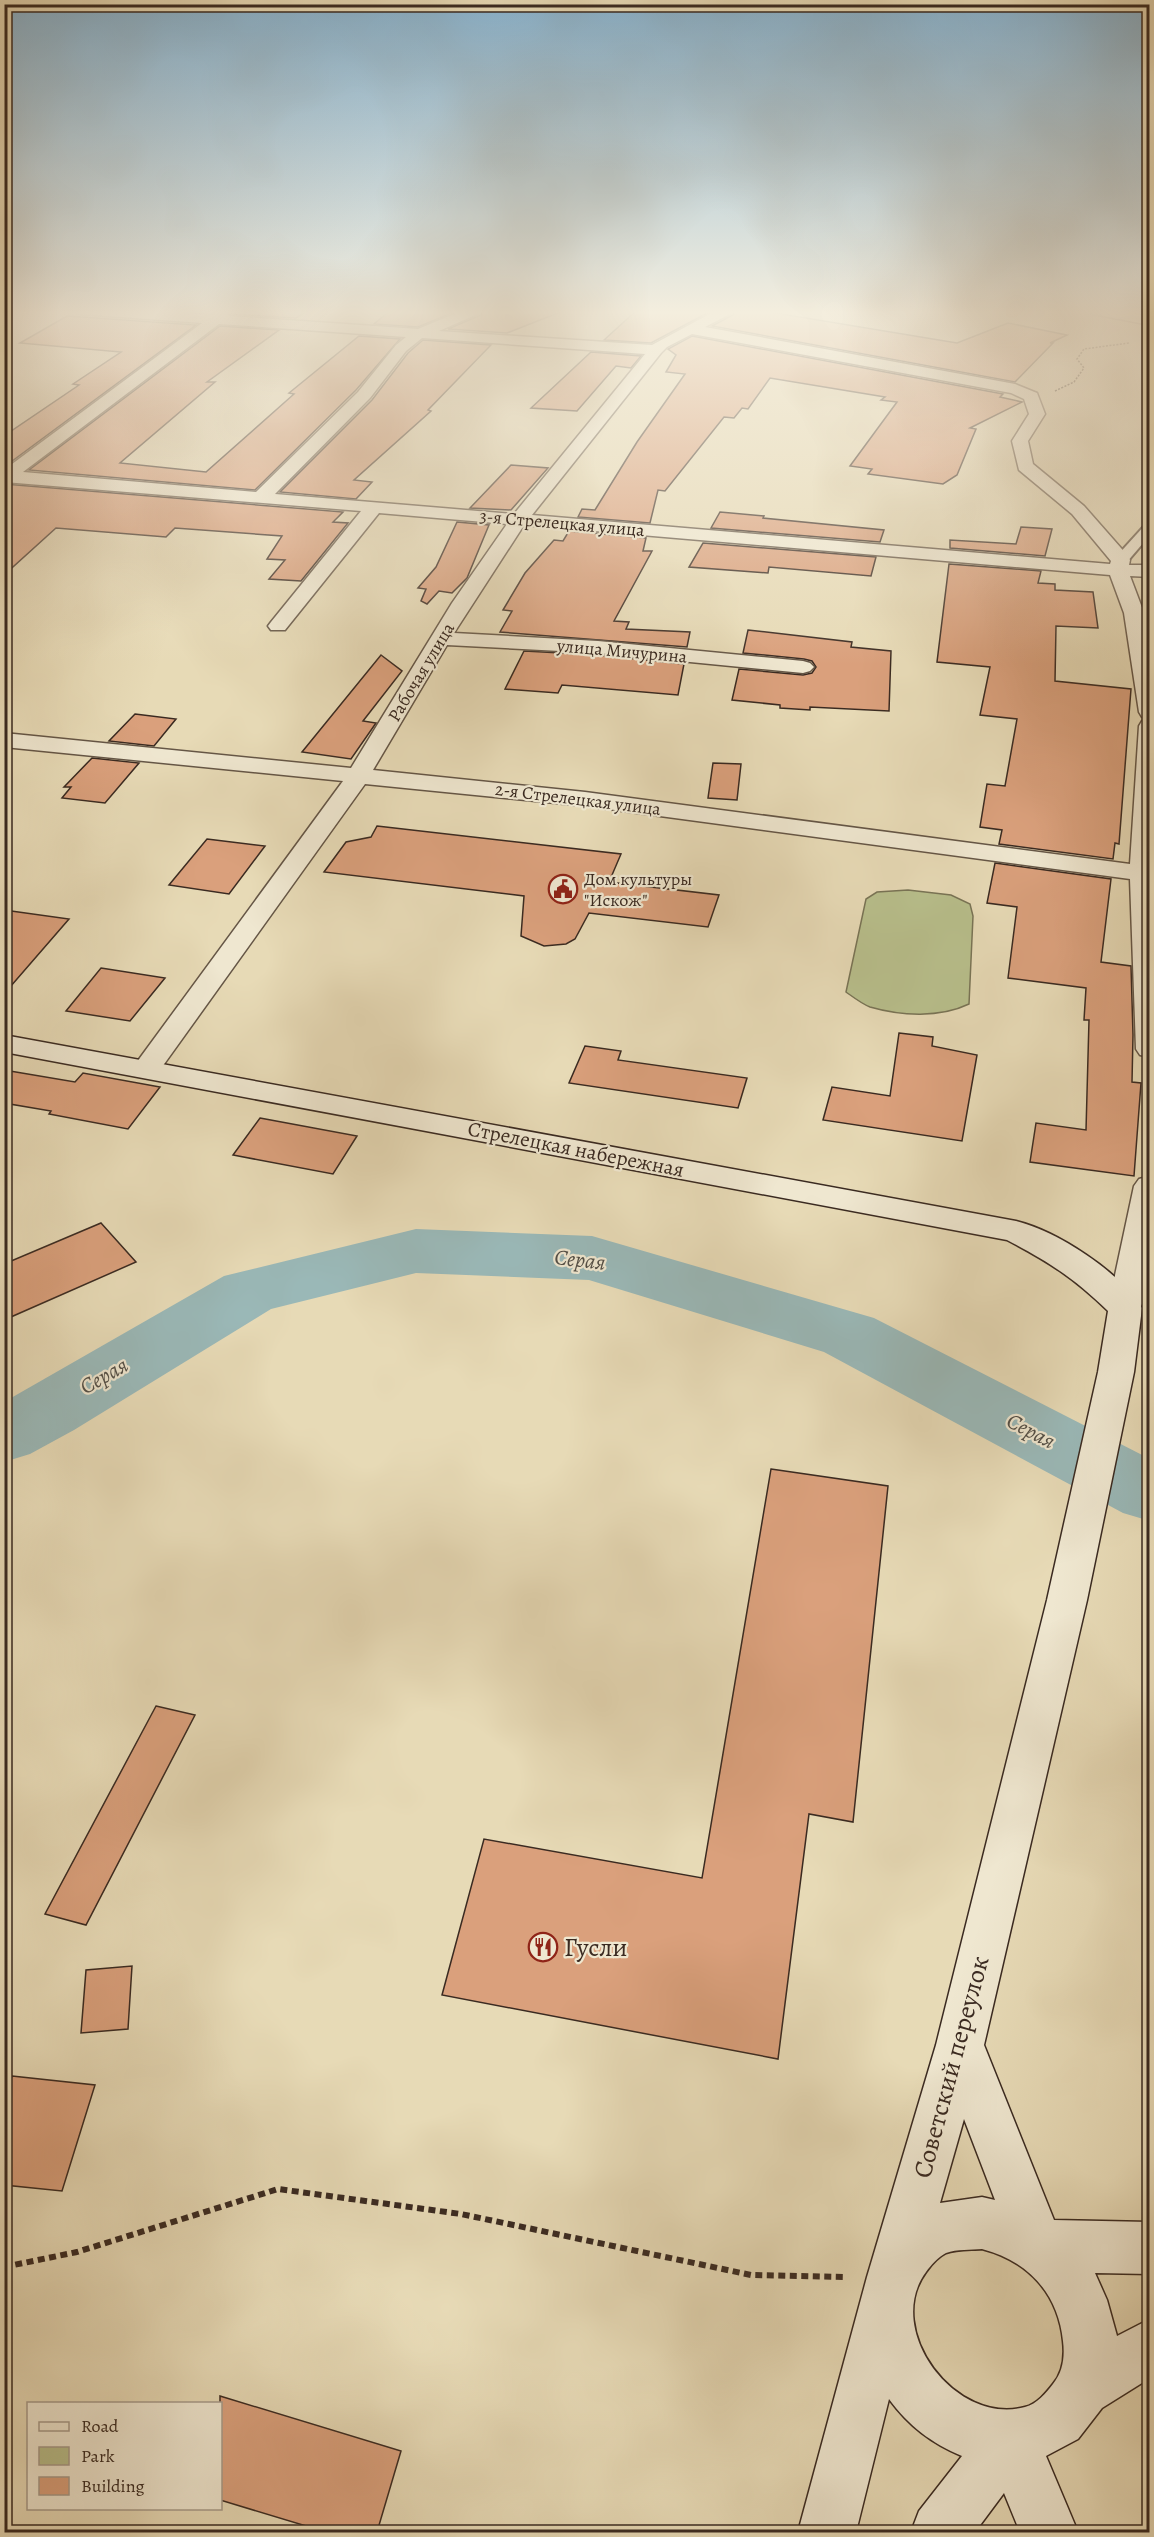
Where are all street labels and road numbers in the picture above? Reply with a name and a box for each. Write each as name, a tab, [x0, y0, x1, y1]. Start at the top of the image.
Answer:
street label: 3-я Стрелецкая улица	[478, 504, 646, 542]
street label: Рабочая улица	[382, 617, 460, 726]
street label: улица Мичурина	[555, 633, 689, 669]
street label: 2-я Стрелецкая улица	[494, 777, 663, 821]
street label: Стрелецкая набережная	[465, 1114, 687, 1184]
street label: Советский переулок	[905, 1952, 997, 2182]

